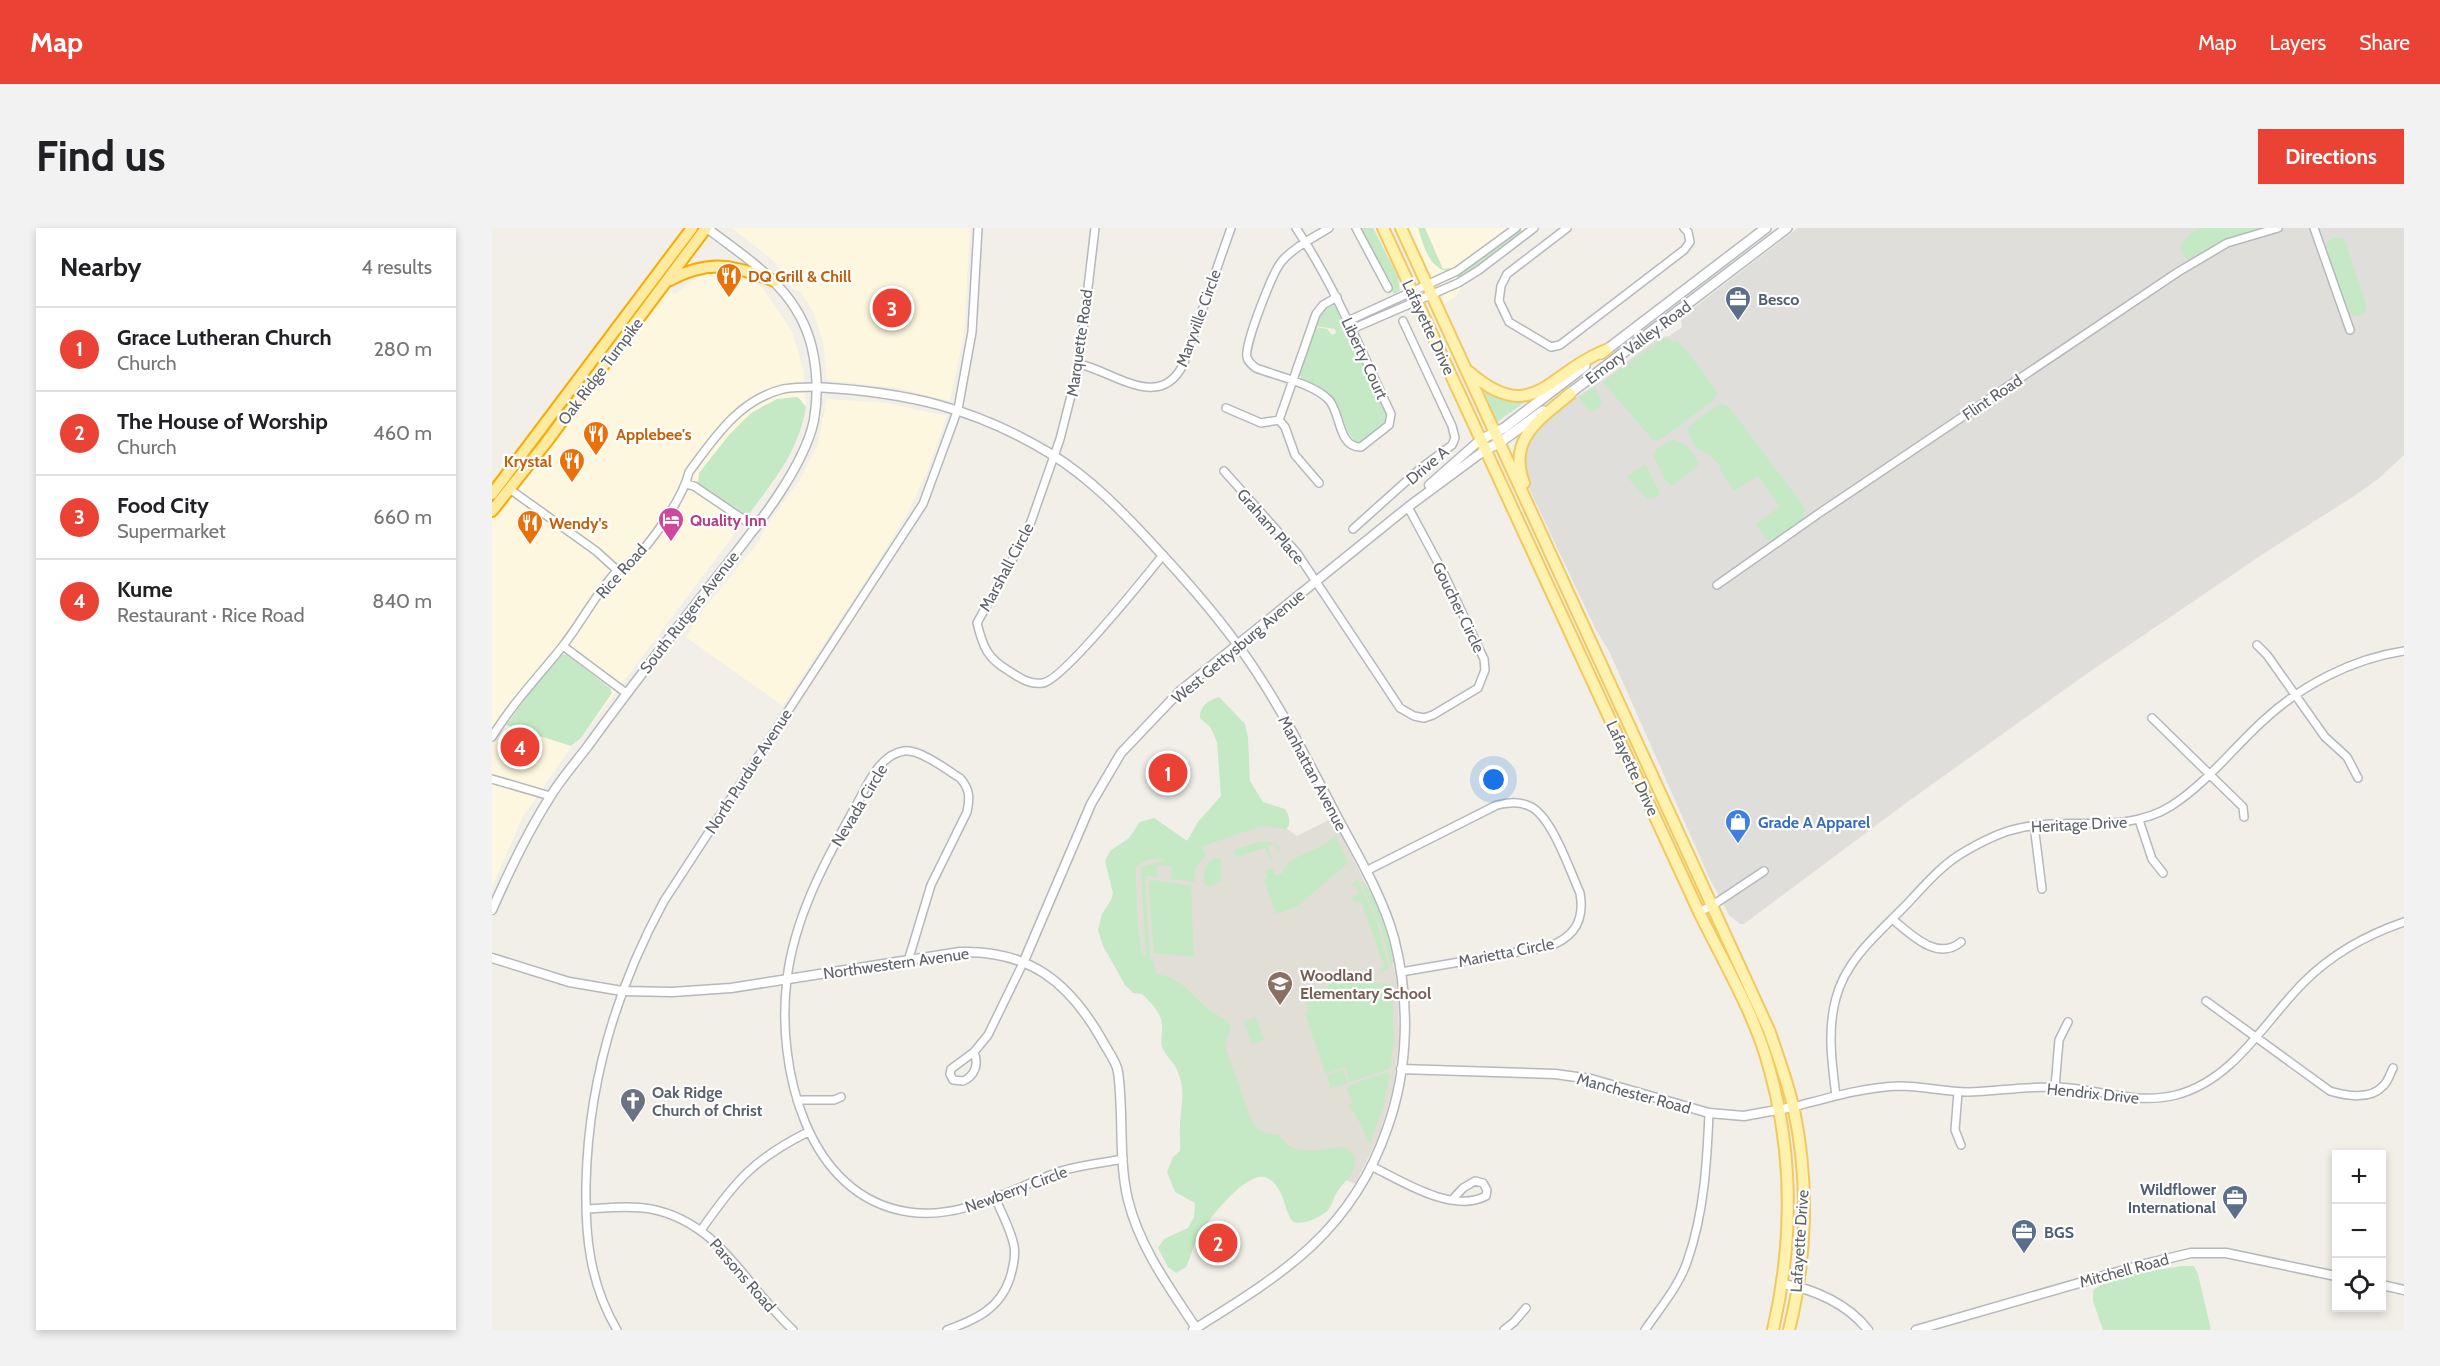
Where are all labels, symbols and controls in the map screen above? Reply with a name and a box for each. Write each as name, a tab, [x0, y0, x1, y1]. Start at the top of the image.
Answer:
text: Map	[30, 25, 83, 59]
text: Map	[2198, 30, 2237, 55]
text: Layers	[2270, 30, 2326, 55]
text: Share	[2359, 30, 2410, 55]
button: Directions	[2258, 129, 2404, 184]
text: Find us	[36, 130, 165, 182]
text: Nearby	[60, 251, 141, 283]
text: 4 results	[361, 255, 432, 279]
restaurant icon: DQ Grill & Chill	[714, 261, 744, 299]
place label: DQ Grill & Chill	[748, 267, 851, 286]
street label: Maryville Circle	[1172, 267, 1225, 369]
street label: Lafayette Drive	[1398, 277, 1459, 378]
office icon: Besco	[1723, 284, 1753, 322]
pin: 3	[872, 286, 912, 331]
street label: Marquette Road	[1063, 288, 1096, 398]
place label: Besco	[1758, 290, 1799, 309]
street label: Emory Valley Road	[1582, 297, 1695, 388]
street label: Oak Ridge Turnpike	[554, 314, 647, 429]
street label: Liberty Court	[1337, 314, 1392, 403]
text: Grace Lutheran Church	[117, 324, 332, 351]
text: 1	[76, 337, 83, 361]
text: 280 m	[373, 337, 432, 361]
text: Church	[117, 351, 177, 375]
street label: Flint Road	[1959, 371, 2026, 424]
text: The House of Worship	[117, 408, 328, 435]
restaurant icon: Applebee's	[581, 419, 611, 457]
text: 2	[74, 421, 85, 445]
text: 460 m	[373, 421, 432, 445]
place label: Applebee's	[616, 425, 692, 444]
text: Church	[117, 435, 177, 459]
street label: Drive A	[1402, 442, 1452, 489]
restaurant icon: Krystal	[557, 446, 587, 484]
place label: Krystal	[504, 452, 552, 471]
street label: Graham Place	[1233, 485, 1308, 568]
text: Food City	[117, 492, 209, 519]
text: 3	[74, 505, 85, 529]
text: 660 m	[373, 505, 432, 529]
hotel icon: Quality Inn	[656, 505, 686, 543]
restaurant icon: Wendy's	[515, 508, 545, 546]
place label: Quality Inn	[690, 511, 767, 530]
place label: Wendy's	[549, 514, 608, 533]
text: Supermarket	[117, 519, 226, 543]
street label: Marshall Circle	[975, 520, 1038, 615]
street label: Rice Road	[592, 540, 651, 602]
street label: South Rutgers Avenue	[636, 548, 743, 677]
street label: Goucher Circle	[1428, 559, 1489, 656]
text: Kume	[117, 576, 173, 603]
street label: West Gettysburg Avenue	[1168, 585, 1308, 707]
text: 4	[73, 589, 86, 613]
text: 840 m	[372, 589, 432, 613]
text: Restaurant · Rice Road	[117, 603, 305, 627]
street label: North Purdue Avenue	[701, 705, 796, 837]
street label: Manhattan Avenue	[1274, 713, 1351, 834]
street label: Lafayette Drive	[1602, 718, 1663, 819]
pin: 4	[501, 724, 540, 770]
pin: 1	[1148, 750, 1188, 796]
street label: Nevada Circle	[827, 761, 891, 850]
your location	[1479, 765, 1508, 794]
shop icon: Grade A Apparel	[1723, 807, 1753, 845]
street label: Heritage Drive	[2030, 812, 2128, 837]
place label: Grade A Apparel	[1758, 813, 1870, 832]
street label: Marietta Circle	[1457, 934, 1556, 971]
street label: Northwestern Avenue	[822, 944, 970, 983]
place label: Woodland Elementary School	[1300, 966, 1431, 1003]
school or university icon: Woodland Elementary School	[1265, 969, 1295, 1007]
street label: Manchester Road	[1575, 1069, 1693, 1118]
street label: Hendrix Drive	[2046, 1079, 2140, 1108]
place label: Oak Ridge Church of Christ	[652, 1083, 763, 1120]
church icon: Oak Ridge Church of Christ	[618, 1086, 648, 1124]
map controls	[2332, 1150, 2386, 1312]
button: +	[2332, 1150, 2386, 1204]
street label: Newberry Circle	[962, 1162, 1070, 1217]
place label: Wildflower International	[2128, 1180, 2217, 1217]
office icon: Wildflower International	[2220, 1183, 2250, 1221]
street label: Lafayette Drive	[1786, 1189, 1813, 1293]
button: −	[2332, 1204, 2386, 1258]
office icon: BGS	[2009, 1217, 2039, 1255]
pin: 2	[1198, 1220, 1238, 1266]
place label: BGS	[2044, 1223, 2074, 1242]
street label: Parsons Road	[706, 1235, 780, 1316]
street label: Mitchell Road	[2077, 1249, 2171, 1292]
button: locate	[2332, 1258, 2386, 1312]

